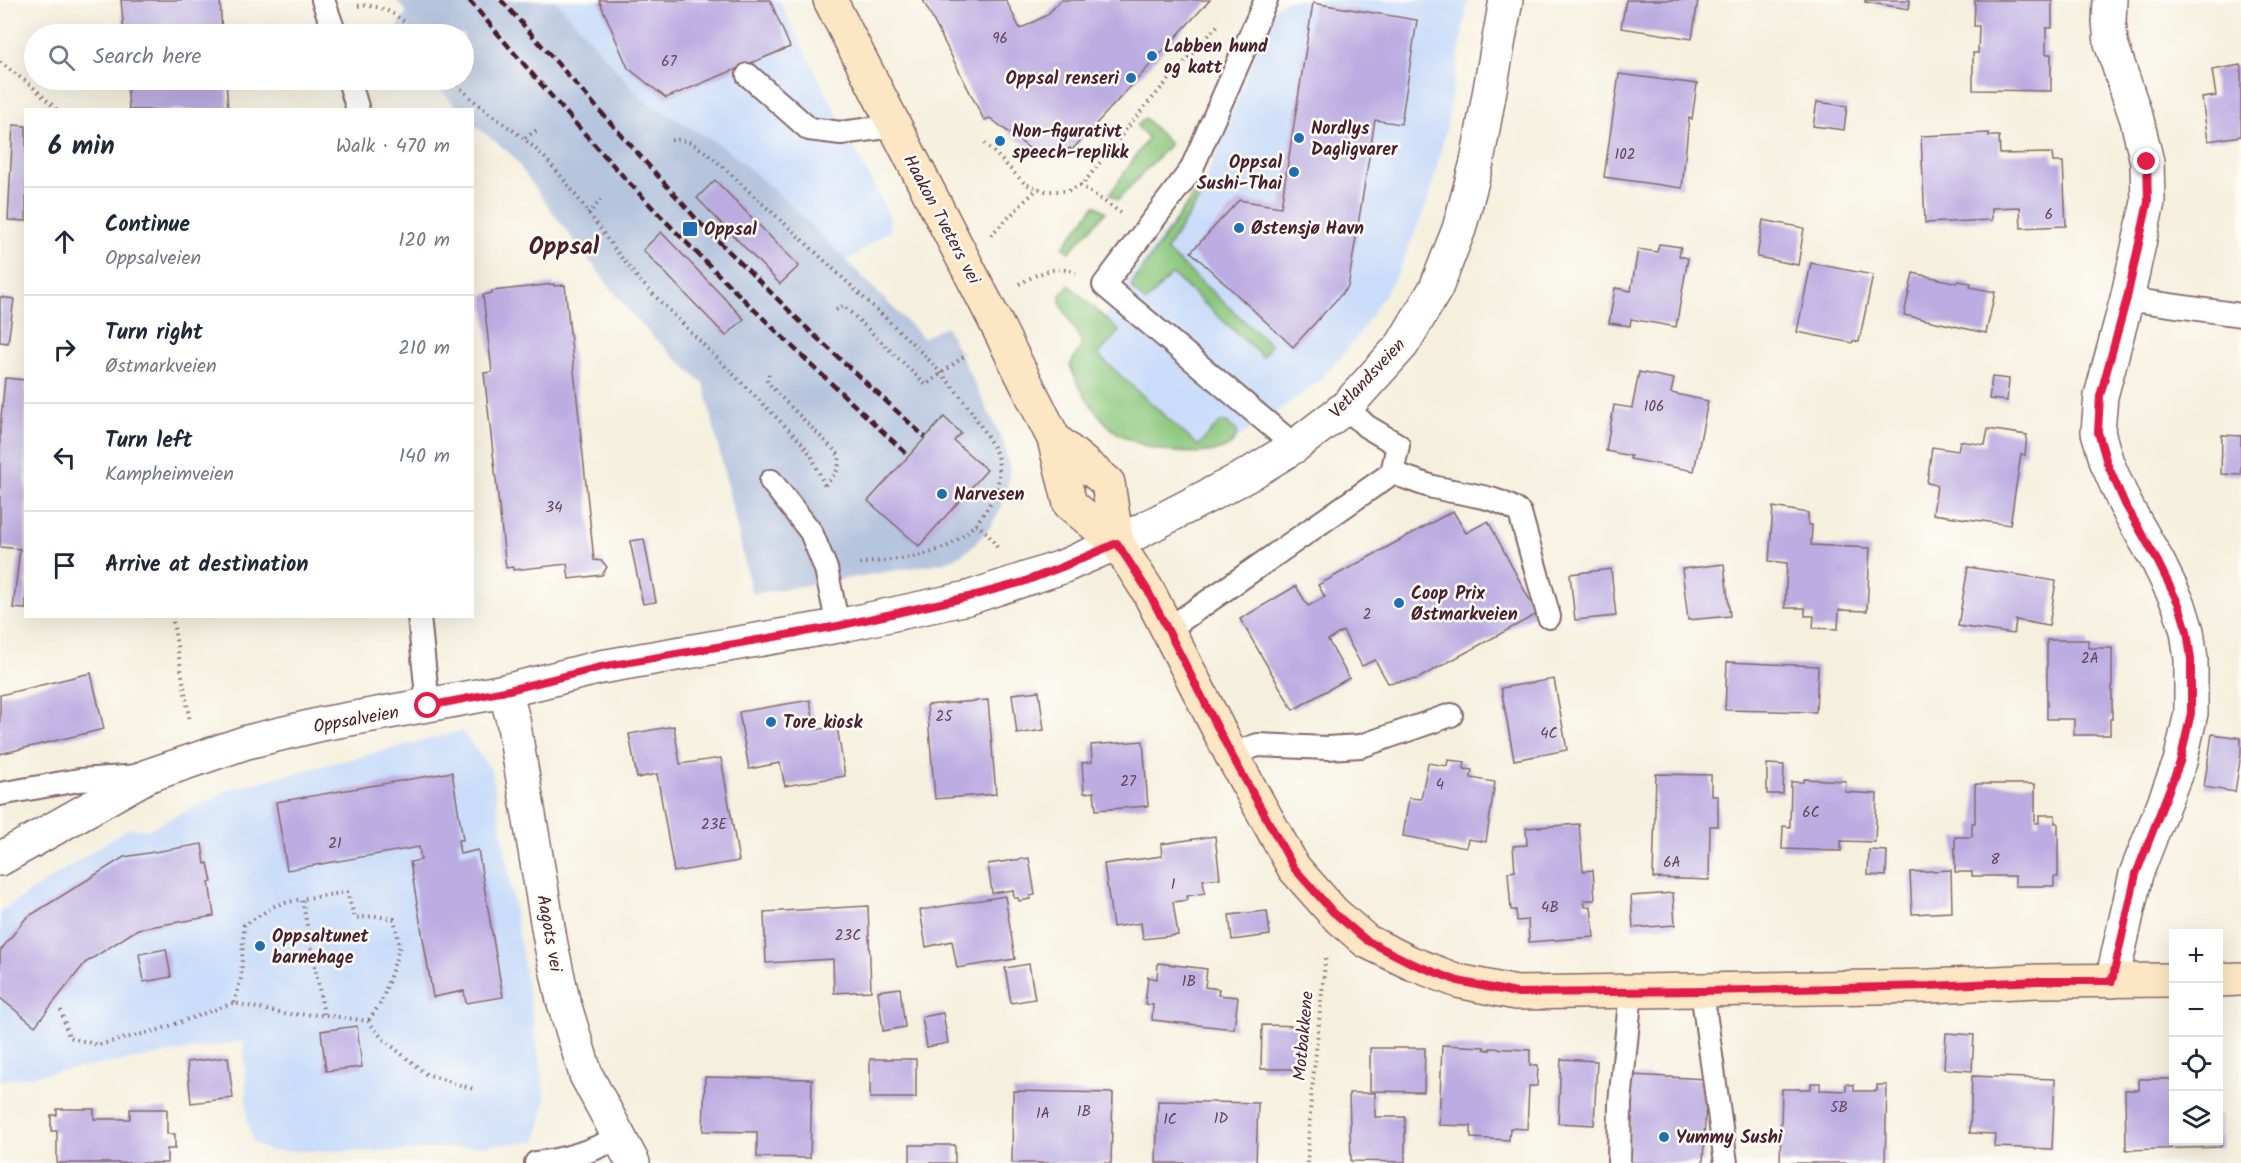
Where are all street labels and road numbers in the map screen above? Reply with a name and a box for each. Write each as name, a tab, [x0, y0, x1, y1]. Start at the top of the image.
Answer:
street label: Haakon Tveters vei	[894, 150, 988, 291]
street label: Vetlandsveien	[1323, 332, 1413, 426]
street label: Oppsalveien	[311, 699, 401, 742]
street label: Aagots vei	[527, 892, 570, 975]
street label: Motbakkene	[1286, 990, 1323, 1082]

